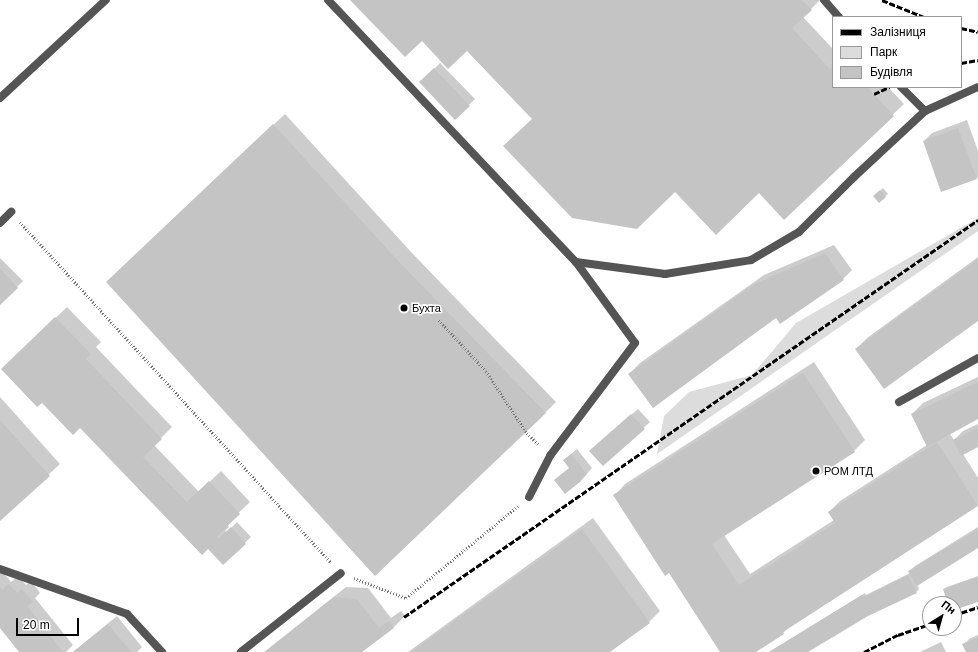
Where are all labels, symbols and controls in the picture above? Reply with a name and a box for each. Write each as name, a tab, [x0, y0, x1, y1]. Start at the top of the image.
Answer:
legend	[832, 16, 962, 88]
text: Залізниця	[870, 25, 926, 39]
text: Парк	[870, 45, 897, 59]
text: Будівля	[870, 65, 912, 79]
place label: Бухта	[412, 301, 441, 315]
marker: Бухта	[399, 303, 409, 313]
place label: РОМ ЛТД	[824, 464, 873, 478]
marker: РОМ ЛТД	[811, 466, 821, 476]
north arrow	[922, 596, 962, 636]
text: Пн	[939, 598, 958, 616]
scale bar	[18, 610, 81, 636]
text: 20 m	[23, 618, 50, 632]

